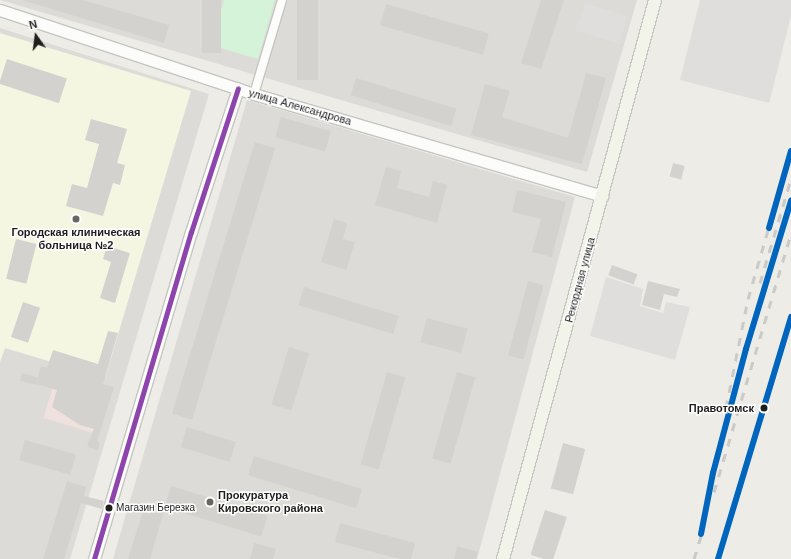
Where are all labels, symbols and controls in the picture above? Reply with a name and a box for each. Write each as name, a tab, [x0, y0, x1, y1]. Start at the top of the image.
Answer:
north arrow	[16, 16, 56, 56]
text: N	[28, 18, 38, 31]
street label: улица Александрова	[247, 86, 353, 128]
marker: Городская клиническая больница №2	[70, 213, 82, 225]
place label: Городская клиническая больница №2	[11, 226, 141, 252]
street label: Рекордная улица	[562, 236, 598, 324]
place label: Правотомск	[689, 401, 754, 415]
marker: Правотомск	[757, 401, 771, 415]
place label: Прокуратура Кировского района	[218, 489, 323, 515]
marker: Прокуратура Кировского района	[205, 497, 215, 507]
place label: Магазин Березка	[116, 502, 195, 514]
marker: Магазин Березка	[104, 503, 114, 513]

